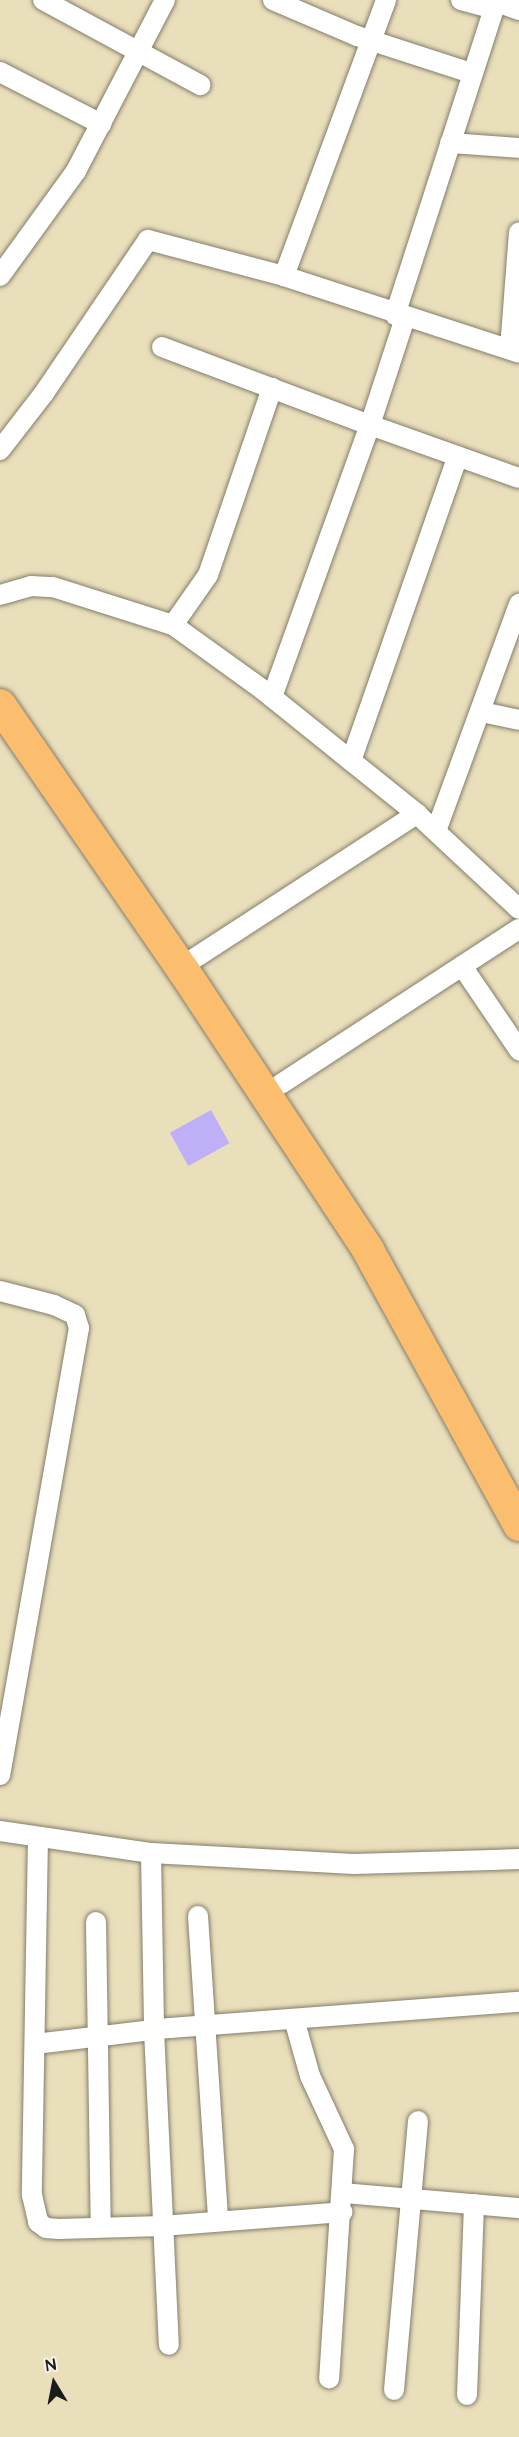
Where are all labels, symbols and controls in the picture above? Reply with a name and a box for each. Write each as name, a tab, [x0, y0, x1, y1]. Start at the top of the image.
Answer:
north arrow	[24, 2353, 84, 2413]
text: N	[44, 2354, 58, 2377]

